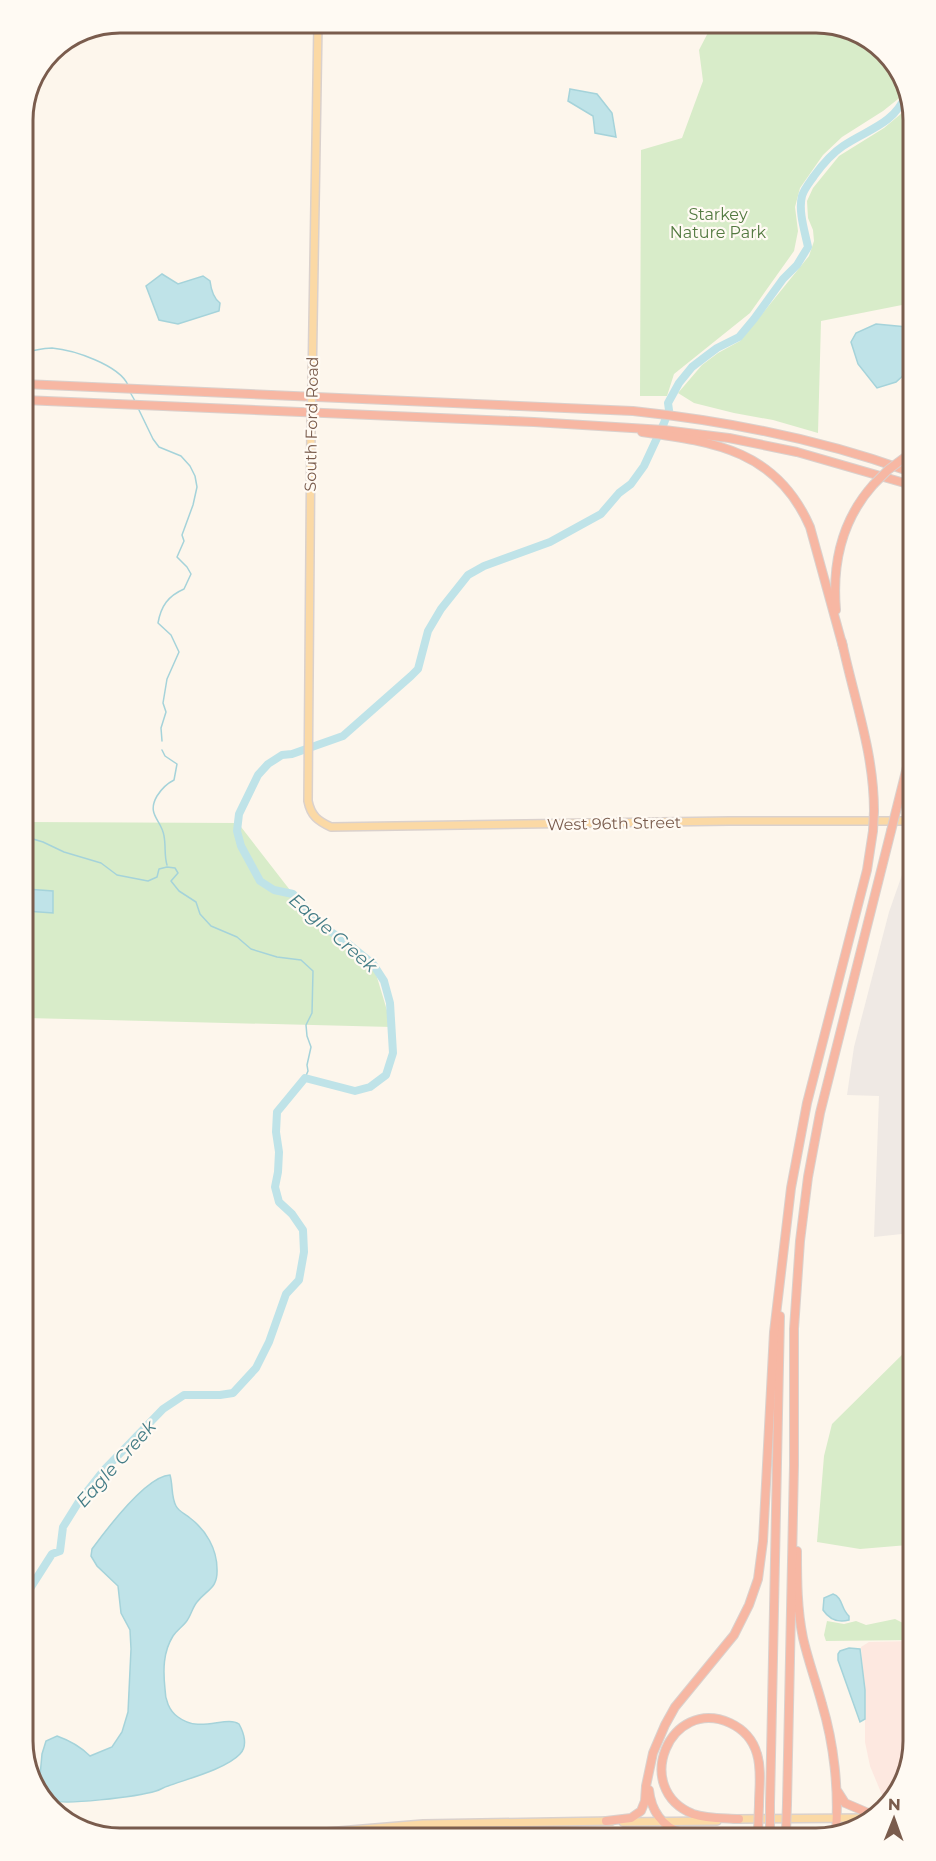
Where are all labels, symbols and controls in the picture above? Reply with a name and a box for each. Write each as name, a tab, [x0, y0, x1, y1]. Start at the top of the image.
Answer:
park label: Starkey Nature Park	[670, 205, 767, 242]
street label: South Ford Road	[301, 356, 322, 492]
street label: West 96th Street	[547, 813, 682, 834]
water label: Eagle Creek	[285, 889, 382, 978]
water label: Eagle Creek	[71, 1415, 162, 1512]
north arrow	[864, 1789, 924, 1849]
text: N	[888, 1795, 901, 1814]

